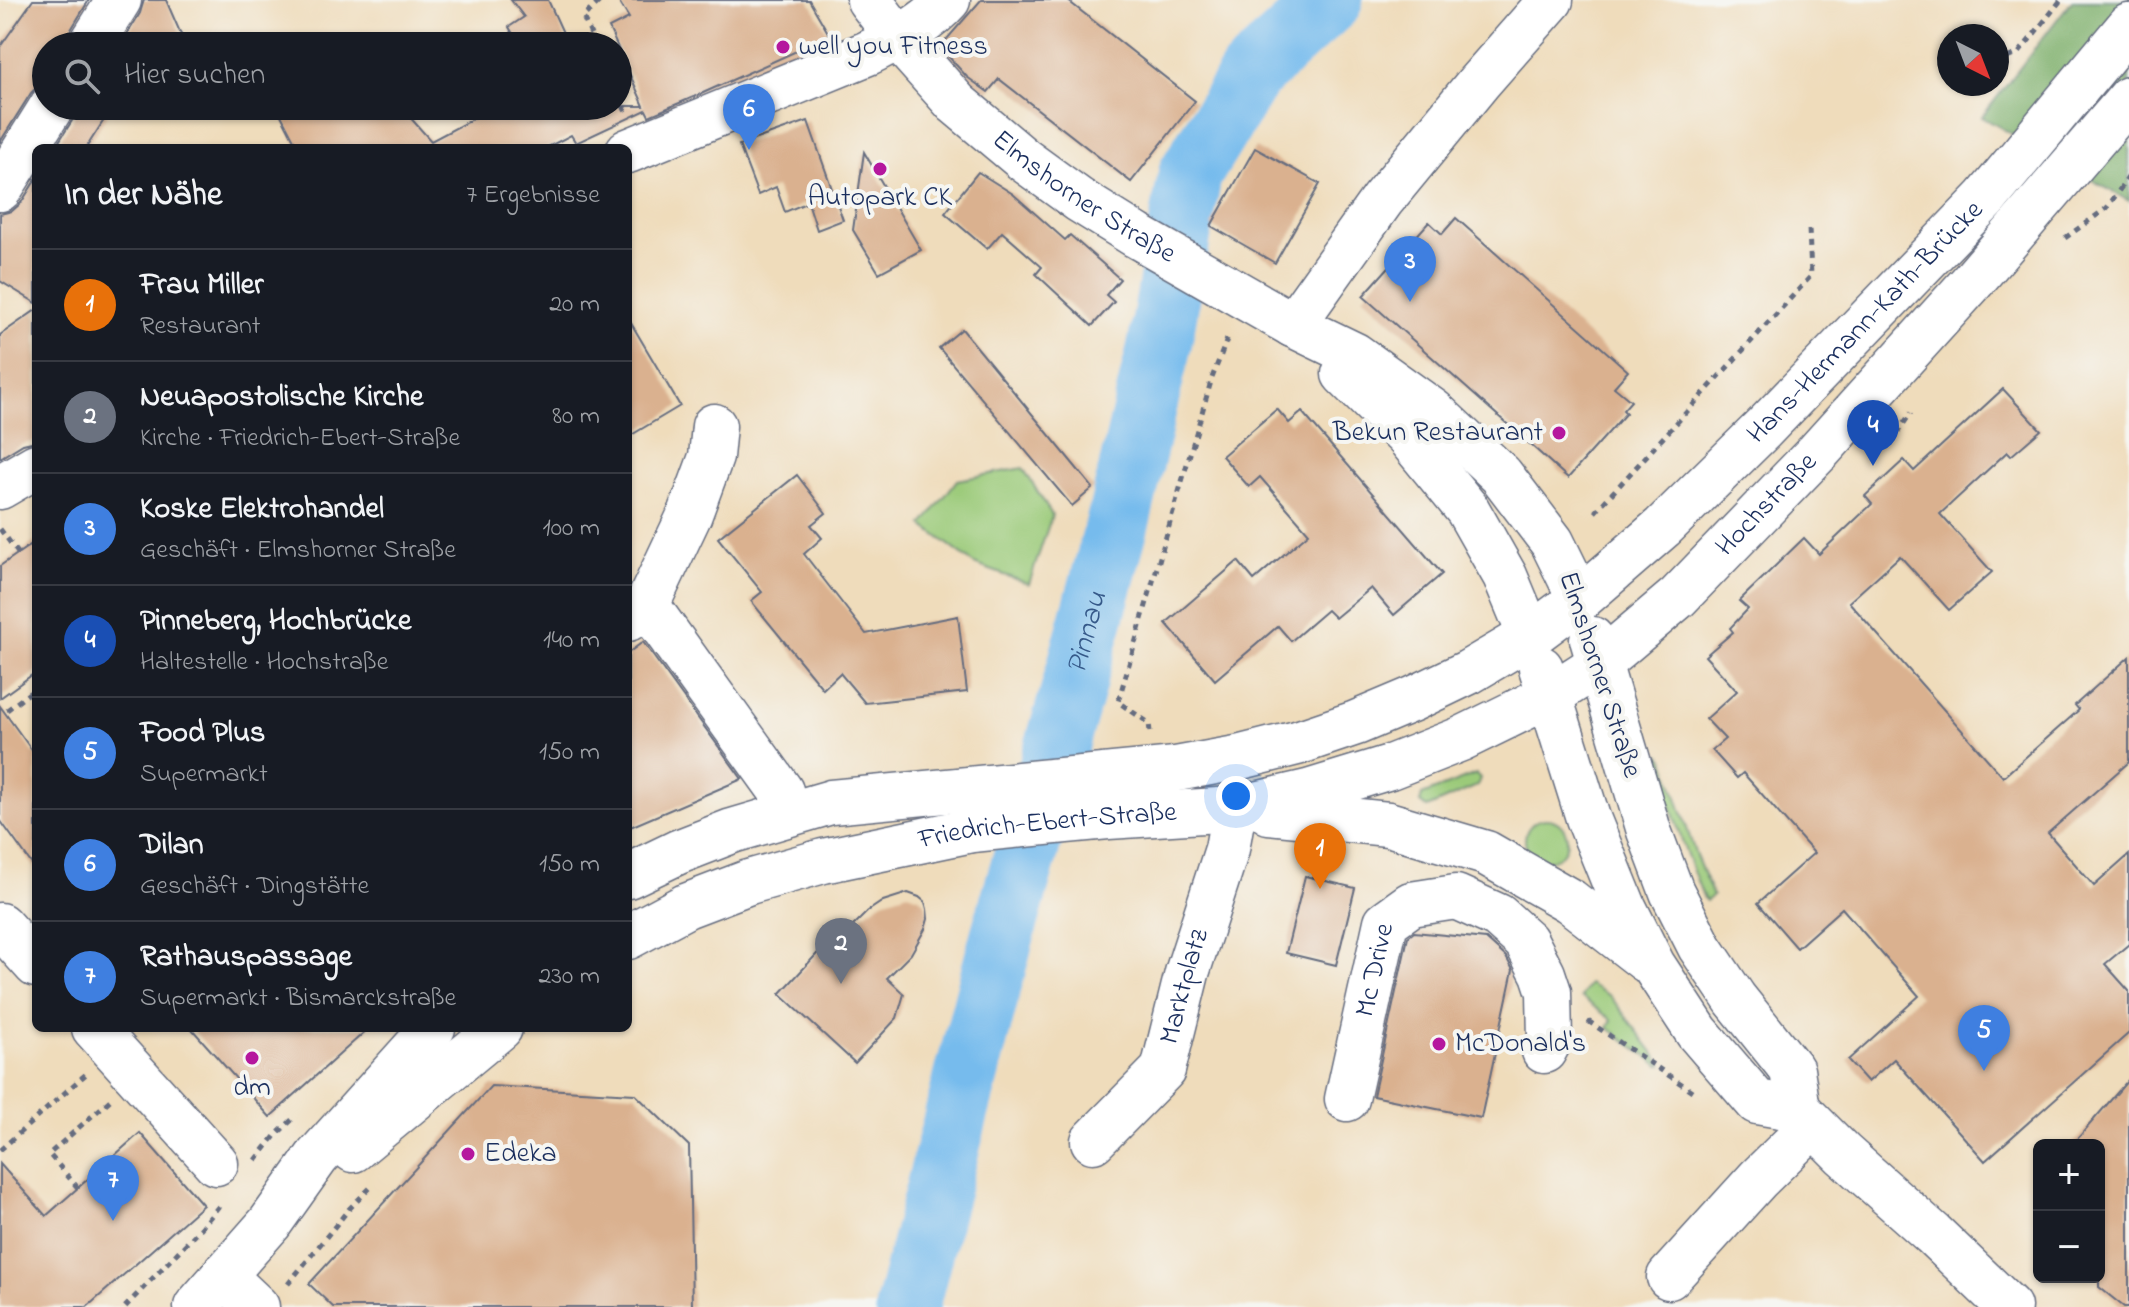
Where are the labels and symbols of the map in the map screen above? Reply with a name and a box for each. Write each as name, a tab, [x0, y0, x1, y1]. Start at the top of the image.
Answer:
north arrow	[1937, 24, 2009, 96]
place label: well you Fitness	[799, 27, 988, 68]
marker: well you Fitness	[774, 38, 792, 56]
pin: 6	[723, 84, 775, 150]
street label: Elmshorner Straße	[982, 121, 1184, 275]
marker: Autopark CK	[871, 160, 889, 178]
place label: Autopark CK	[808, 178, 953, 219]
street label: Hans-Hermann-Kath-Brücke	[1738, 191, 1994, 454]
pin: 3	[1384, 236, 1436, 302]
pin: 4	[1847, 400, 1899, 466]
place label: Bekun Restaurant	[1332, 413, 1543, 454]
marker: Bekun Restaurant	[1550, 424, 1568, 442]
street label: Hochstraße	[1707, 443, 1828, 566]
street label: Elmshorner Straße	[1546, 567, 1652, 784]
water label: Pinnau	[1056, 587, 1120, 679]
your location	[1216, 776, 1256, 816]
street label: Friedrich-Ebert-Straße	[914, 792, 1178, 861]
pin: 1	[1294, 823, 1346, 889]
pin: 2	[815, 918, 867, 984]
street label: Mc Drive	[1345, 919, 1406, 1021]
street label: Marktplatz	[1150, 923, 1221, 1048]
pin: 5	[1958, 1005, 2010, 1071]
place label: McDonald's	[1455, 1024, 1586, 1065]
marker: McDonald's	[1430, 1035, 1448, 1053]
marker: dm	[243, 1049, 261, 1067]
place label: dm	[233, 1068, 271, 1109]
place label: Edeka	[484, 1134, 557, 1175]
marker: Edeka	[459, 1145, 477, 1163]
pin: 7	[87, 1155, 139, 1221]

